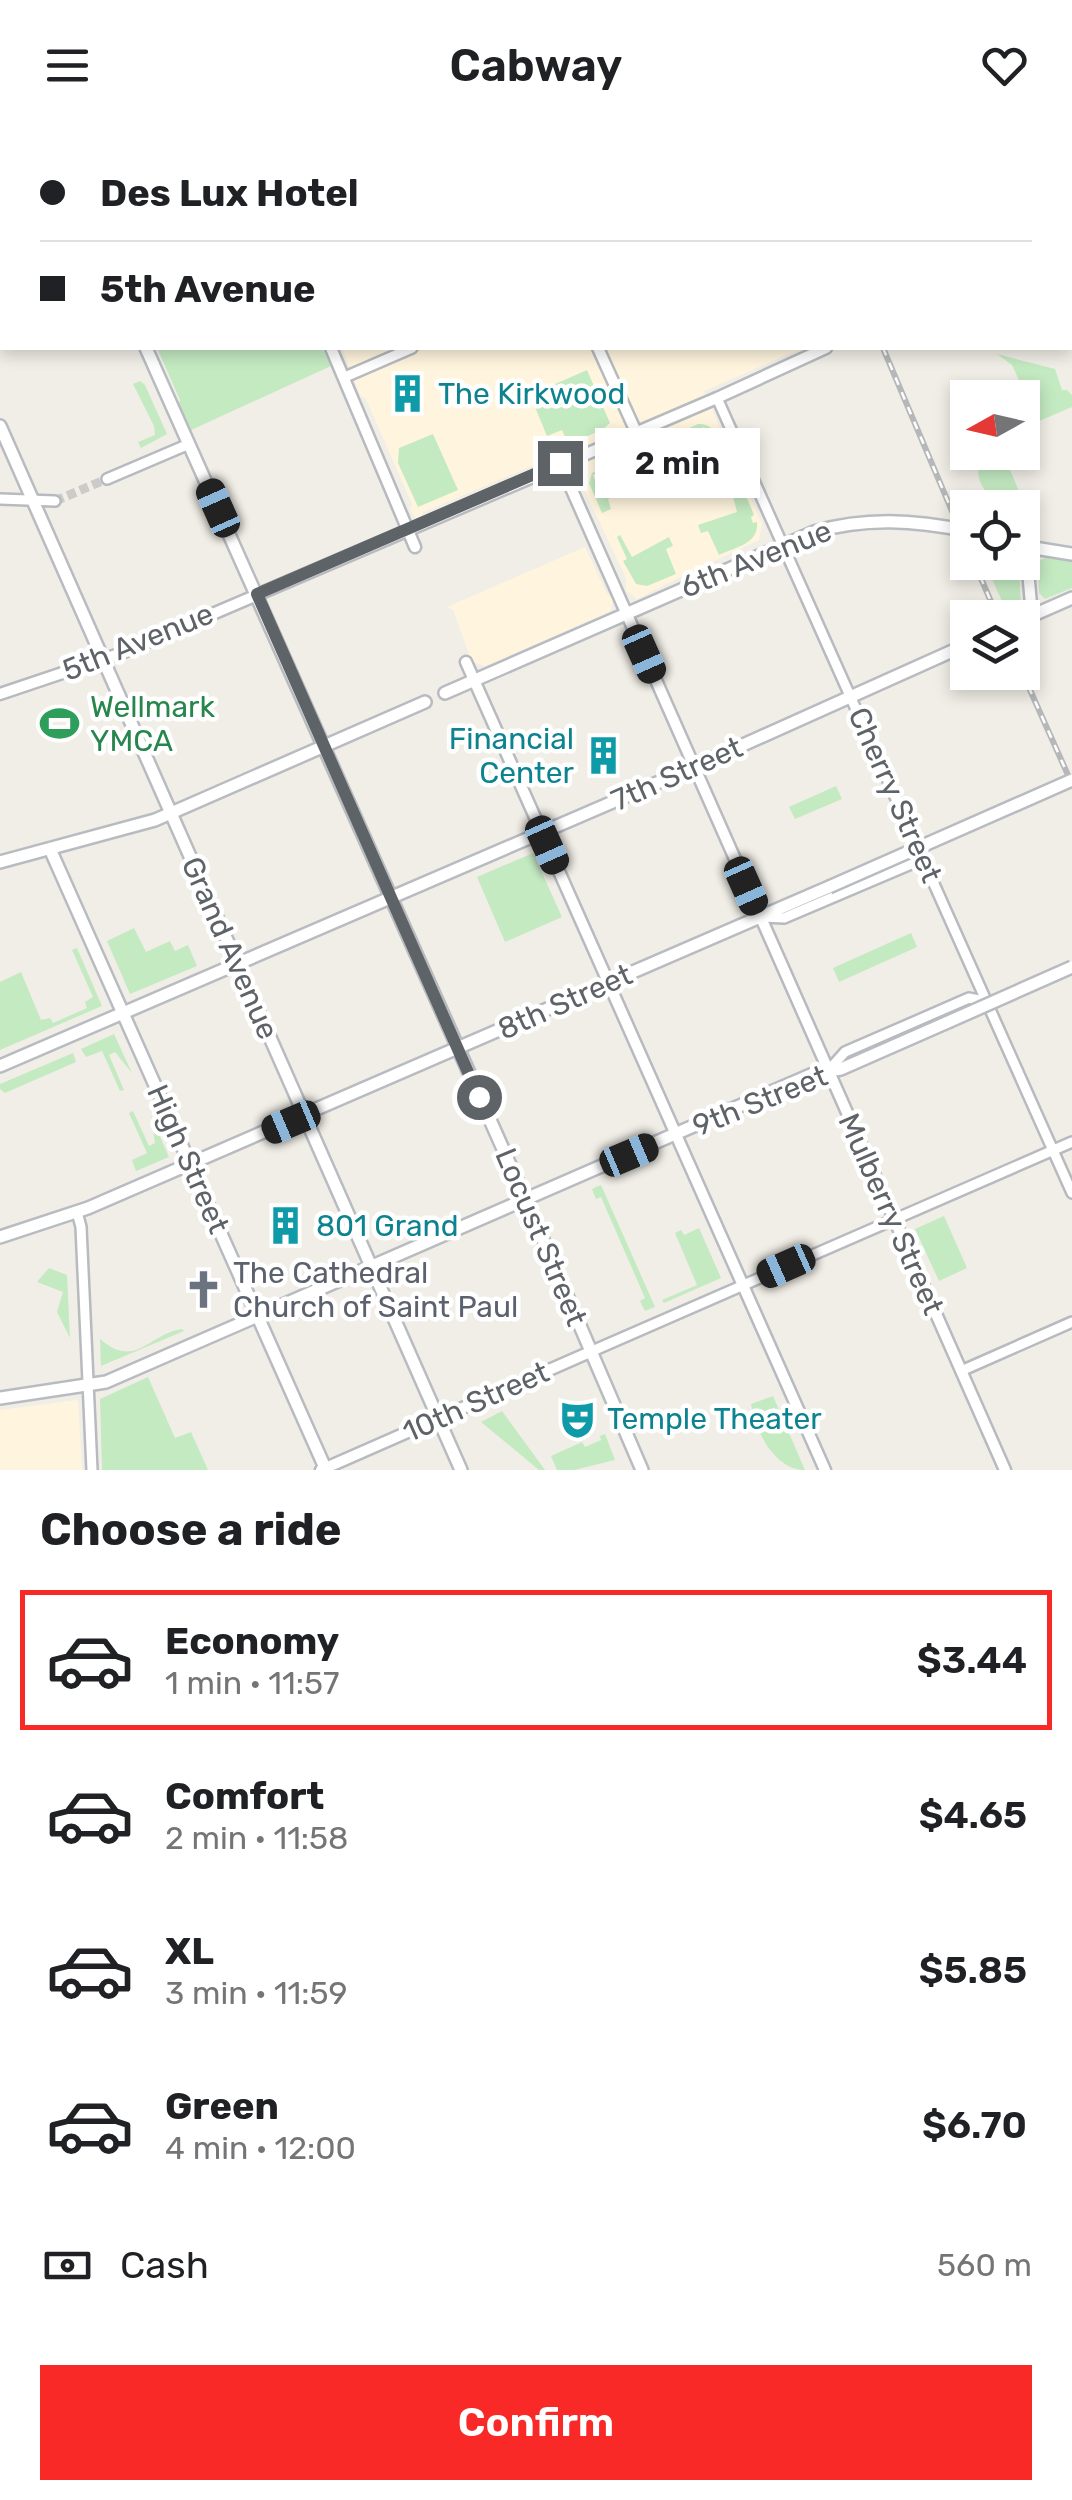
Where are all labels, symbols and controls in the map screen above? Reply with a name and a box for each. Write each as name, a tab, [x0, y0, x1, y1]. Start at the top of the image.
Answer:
icon: menu	[40, 38, 95, 93]
icon: heart	[977, 38, 1032, 93]
text: Cabway	[450, 39, 622, 92]
text: Des Lux Hotel	[100, 170, 359, 216]
text: 5th Avenue	[100, 266, 316, 312]
building icon: The Kirkwood	[387, 373, 429, 415]
place label: The Kirkwood	[438, 376, 625, 412]
north arrow	[950, 380, 1040, 470]
map controls	[950, 380, 1040, 690]
callout: 2 min	[595, 428, 760, 498]
route end	[538, 441, 583, 486]
text: 2 min	[635, 444, 720, 482]
car	[192, 474, 244, 542]
button: locate	[950, 490, 1040, 580]
street label: 6th Avenue	[675, 512, 837, 606]
street label: 5th Avenue	[57, 595, 219, 689]
button: layers	[950, 600, 1040, 690]
car	[618, 620, 670, 688]
place label: Wellmark YMCA	[90, 689, 215, 759]
street label: Cherry Street	[840, 702, 950, 888]
sports icon: Wellmark YMCA	[39, 703, 81, 745]
place label: Financial Center	[449, 721, 575, 791]
street label: 7th Street	[606, 729, 748, 819]
building icon: Financial Center	[583, 735, 625, 777]
car	[521, 811, 573, 879]
street label: Grand Avenue	[174, 851, 286, 1045]
car	[720, 852, 772, 920]
street label: 8th Street	[492, 956, 638, 1048]
street label: 9th Street	[687, 1058, 833, 1144]
route start	[457, 1075, 502, 1120]
street label: High Street	[139, 1079, 237, 1239]
car	[258, 1096, 324, 1148]
street label: Mulberry Street	[831, 1108, 952, 1320]
car	[596, 1129, 662, 1181]
street label: Locust Street	[487, 1143, 595, 1331]
building icon: 801 Grand	[265, 1205, 307, 1247]
place label: 801 Grand	[316, 1208, 459, 1244]
car	[752, 1240, 820, 1292]
place label: The Cathedral Church of Saint Paul	[233, 1255, 518, 1325]
church icon: The Cathedral Church of Saint Paul	[182, 1269, 224, 1311]
street label: 10th Street	[397, 1354, 555, 1450]
theatre icon: Temple Theater	[556, 1398, 598, 1440]
place label: Temple Theater	[607, 1401, 822, 1437]
text: Choose a ride	[40, 1503, 342, 1556]
icon: car	[45, 1615, 135, 1705]
text: Economy	[165, 1618, 339, 1664]
text: $3.44	[917, 1637, 1027, 1683]
text: 1 min · 11:57	[165, 1664, 339, 1702]
icon: car	[45, 1770, 135, 1860]
text: Comfort	[165, 1773, 324, 1819]
text: $4.65	[919, 1792, 1027, 1838]
text: 2 min · 11:58	[165, 1819, 348, 1857]
icon: car	[45, 1925, 135, 2015]
text: XL	[165, 1928, 214, 1974]
text: $5.85	[919, 1947, 1027, 1993]
text: 3 min · 11:59	[165, 1974, 347, 2012]
icon: car	[45, 2080, 135, 2170]
text: Green	[165, 2083, 279, 2129]
text: $6.70	[922, 2102, 1027, 2148]
text: 4 min · 12:00	[165, 2129, 356, 2167]
icon: cash	[40, 2238, 95, 2293]
text: Cash	[120, 2242, 209, 2288]
text: 560 m	[937, 2246, 1032, 2284]
button: Confirm	[40, 2365, 1032, 2480]

